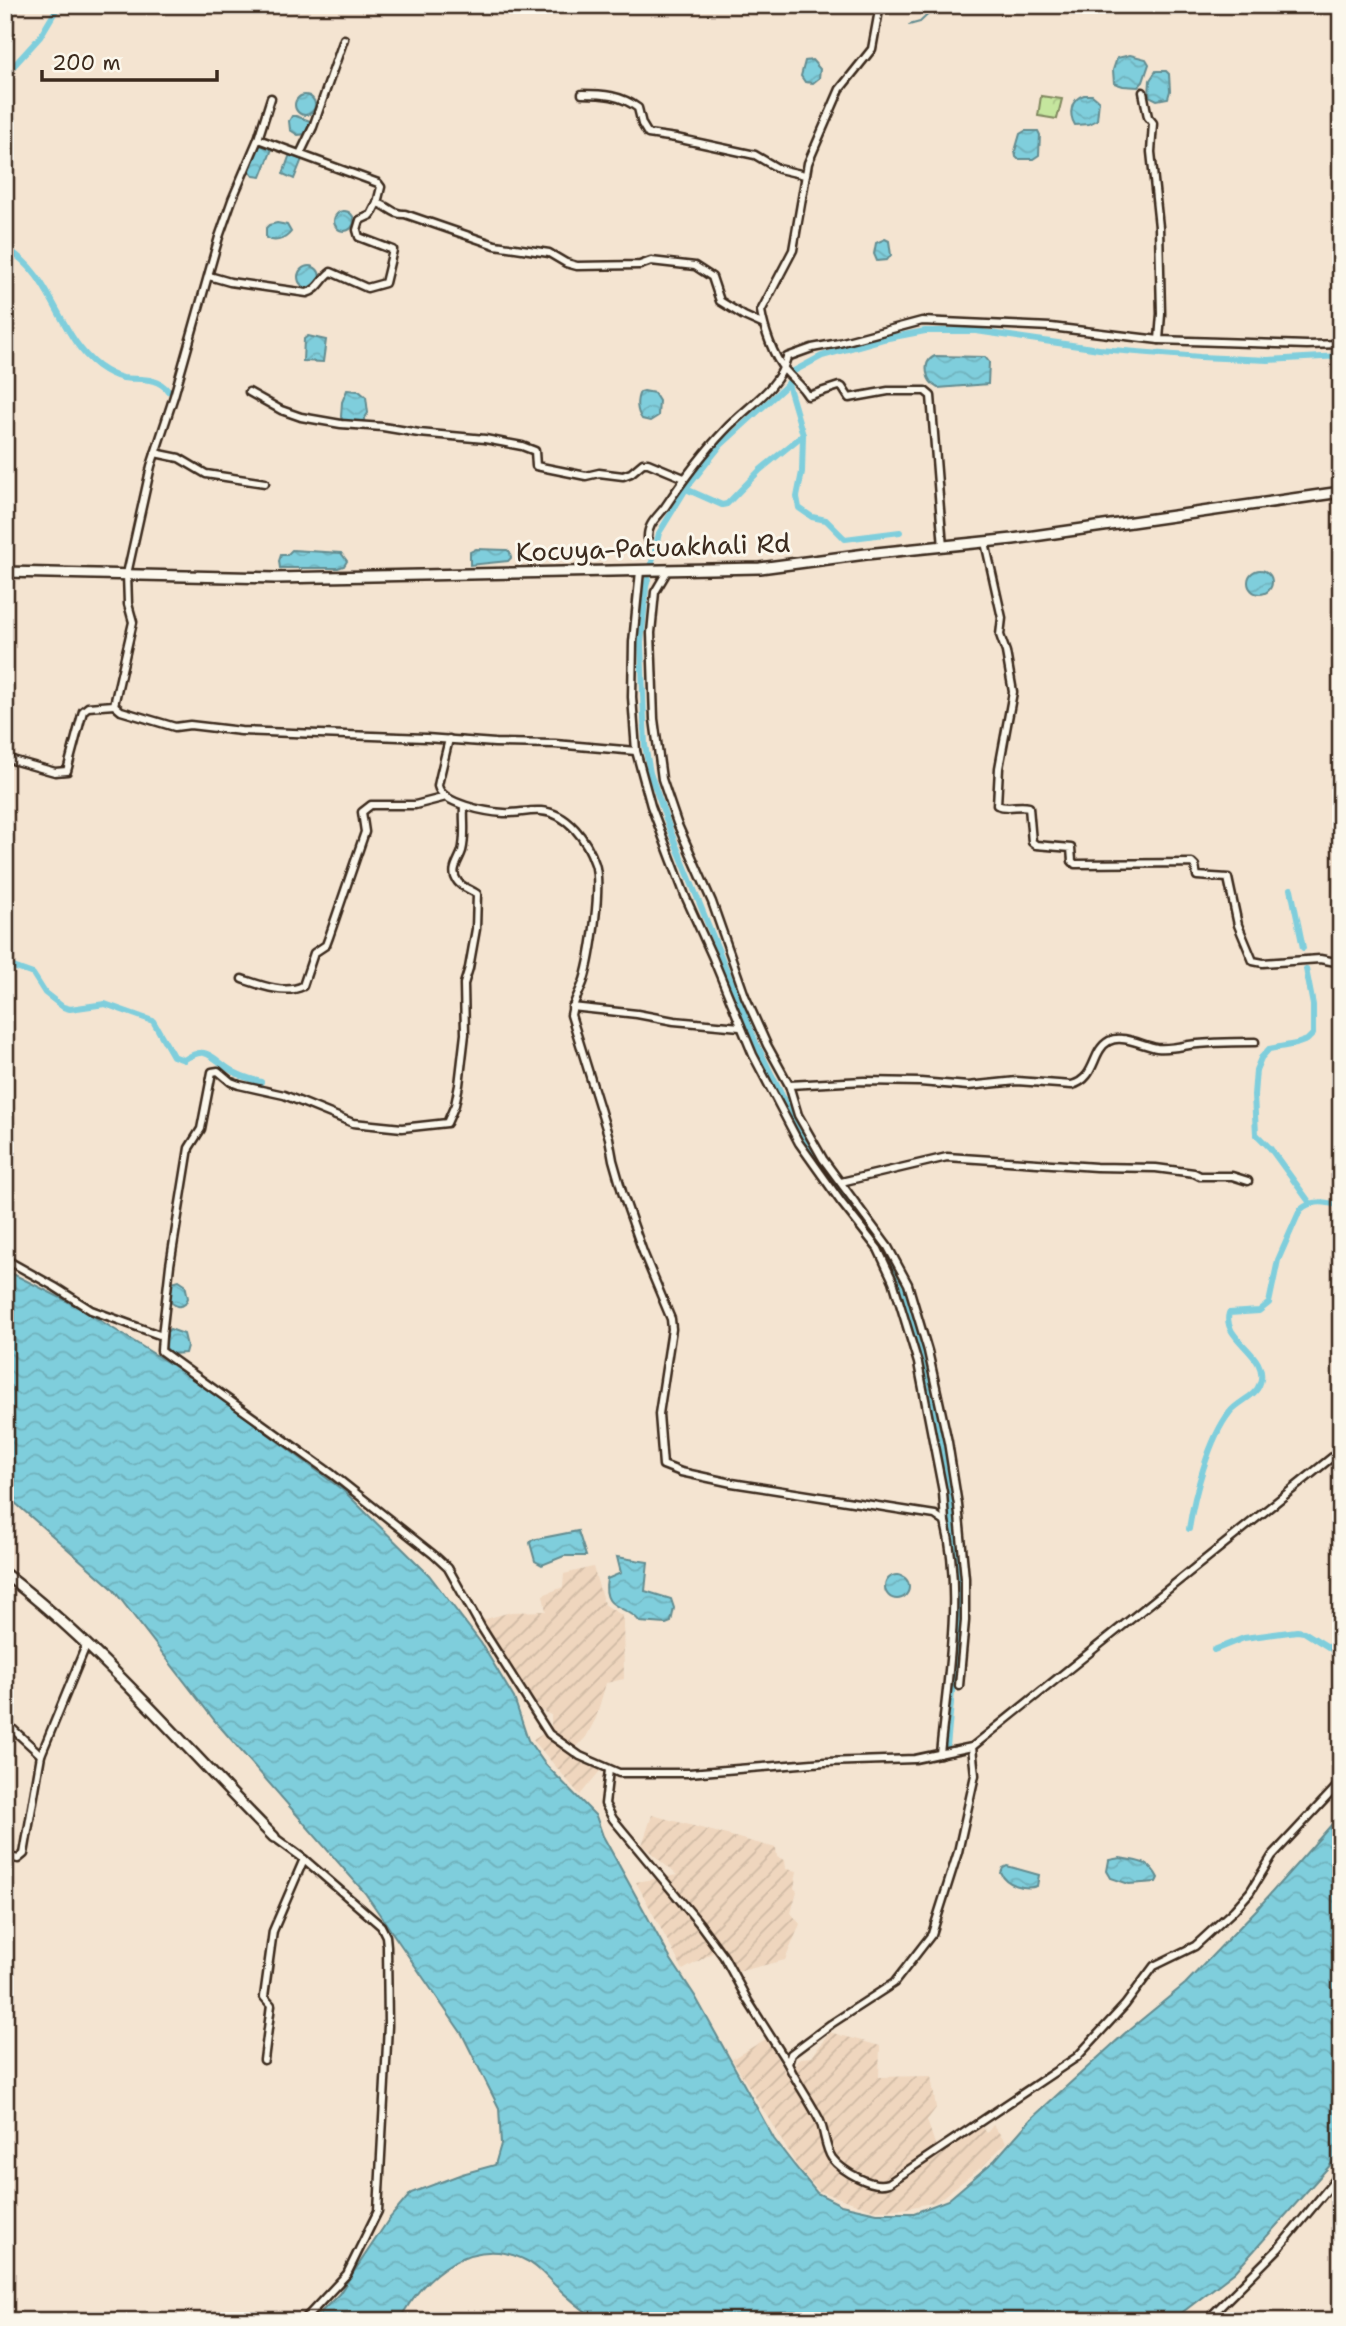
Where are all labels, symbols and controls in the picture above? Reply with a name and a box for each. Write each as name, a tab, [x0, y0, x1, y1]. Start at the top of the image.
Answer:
scale bar	[42, 38, 217, 82]
text: 200 m	[52, 49, 121, 77]
street label: Kocuya-Patuakhali Rd	[515, 525, 791, 569]

